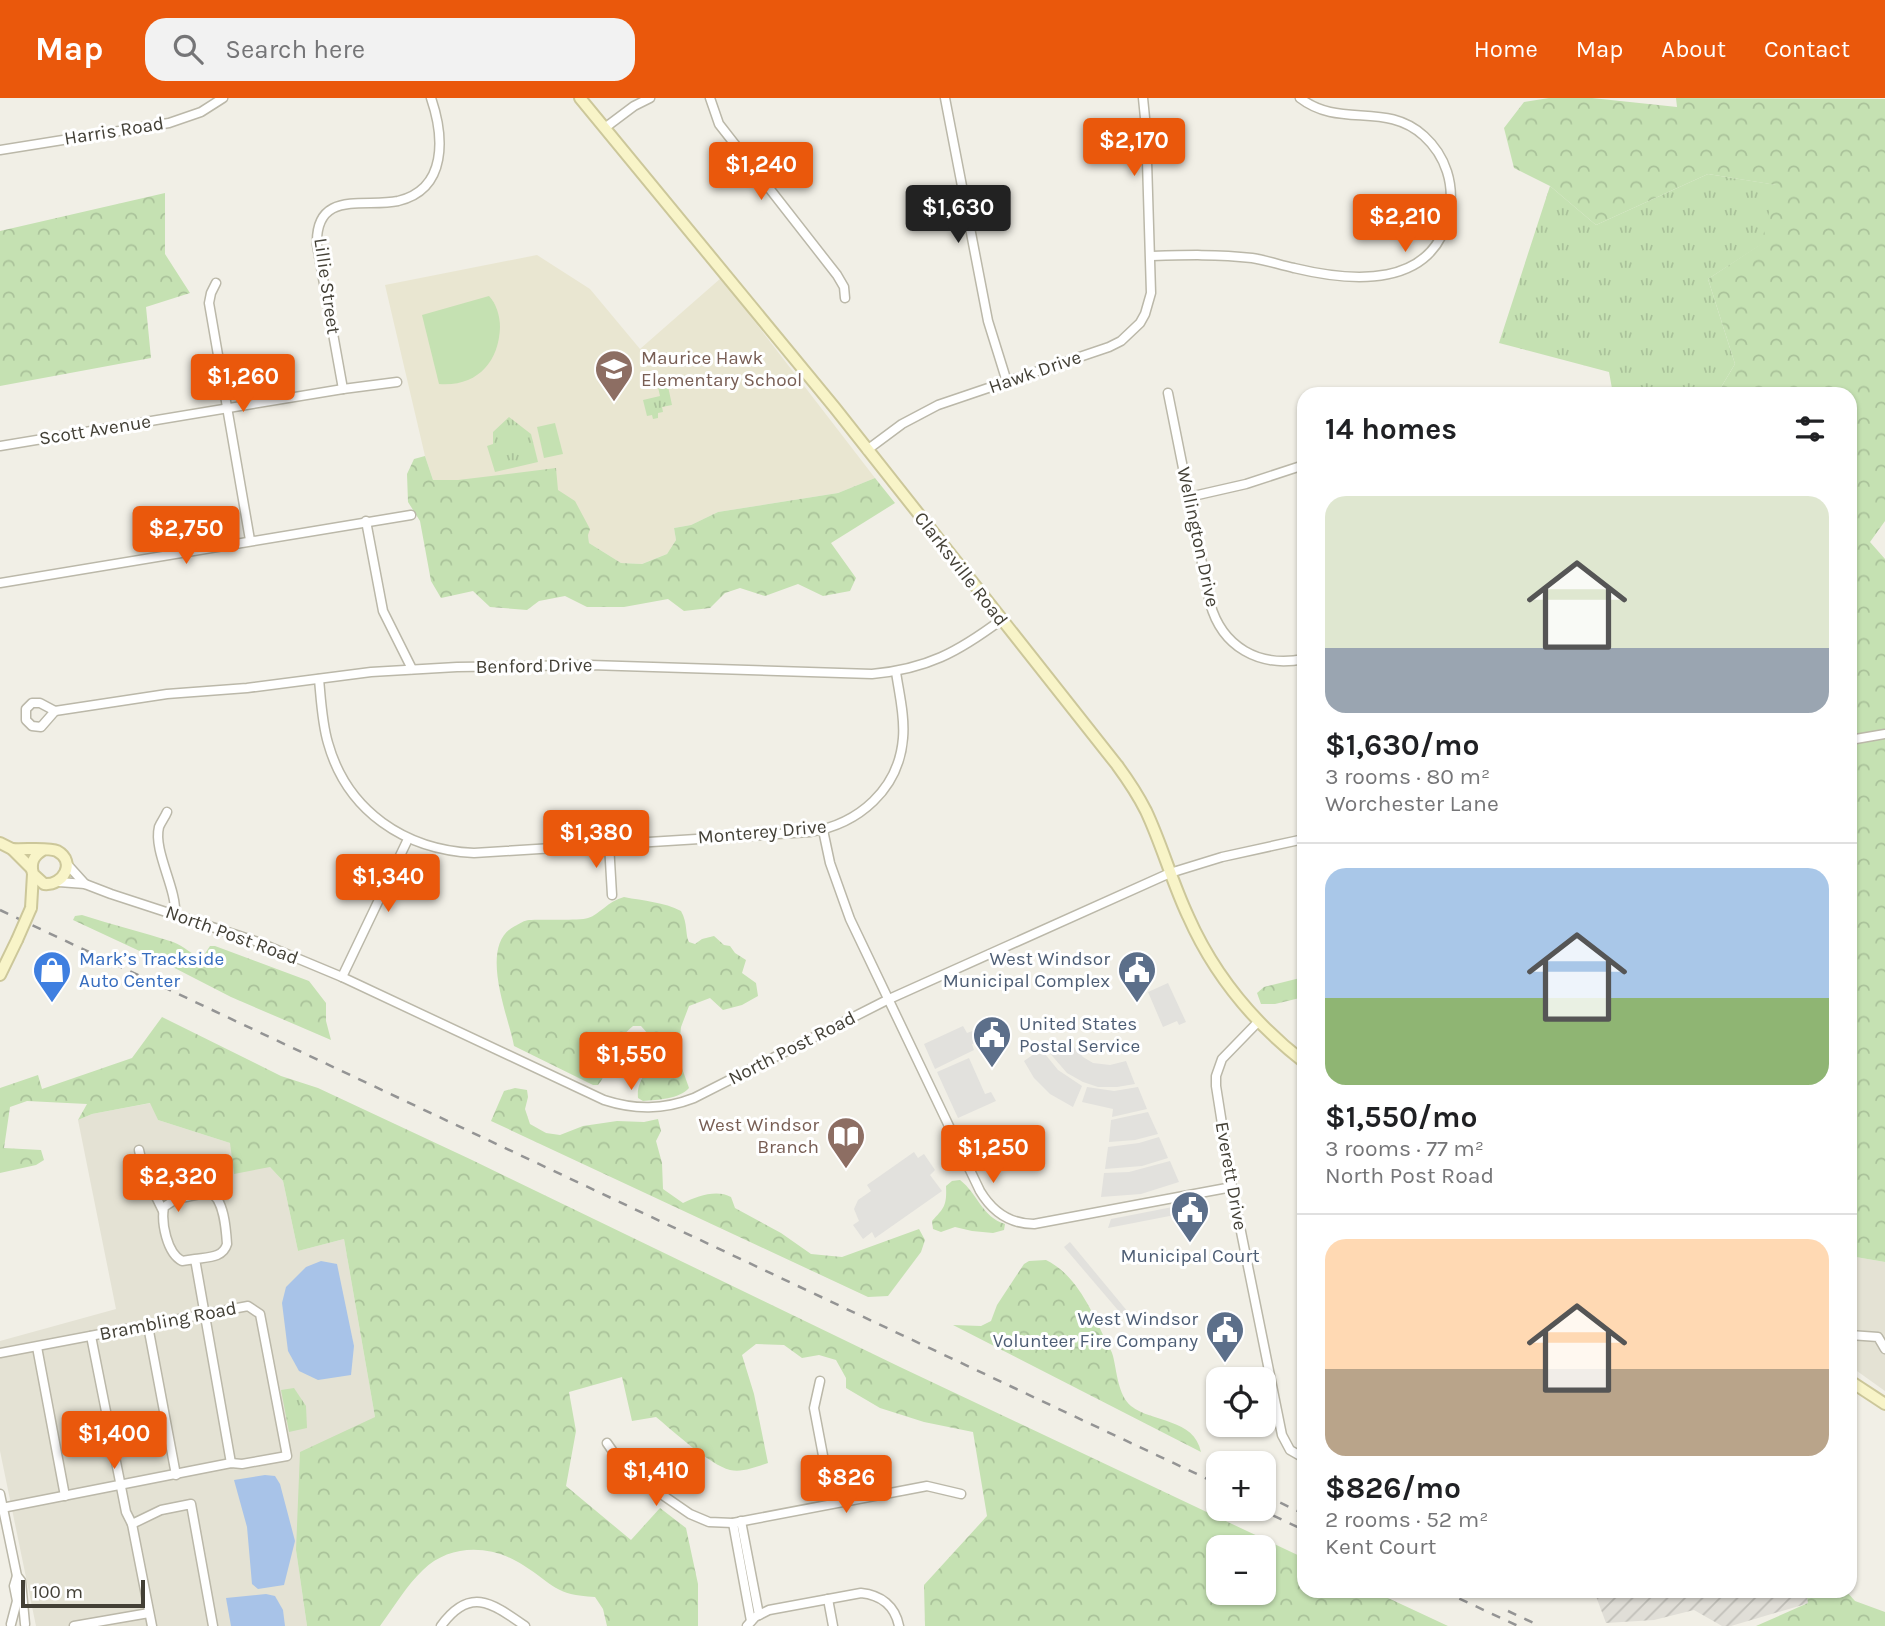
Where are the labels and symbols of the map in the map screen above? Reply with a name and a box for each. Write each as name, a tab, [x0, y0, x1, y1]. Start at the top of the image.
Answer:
street label: Harris Road	[63, 112, 165, 150]
pin: $2,170	[1077, 118, 1191, 178]
pin: $1,240	[704, 142, 818, 202]
pin: $1,630	[901, 186, 1015, 245]
pin: $2,210	[1348, 194, 1462, 254]
street label: Lillie Street	[309, 236, 345, 336]
street label: Hawk Drive	[986, 346, 1084, 398]
place label: Maurice Hawk Elementary School	[641, 347, 802, 391]
school or university icon: Maurice Hawk Elementary School	[593, 348, 635, 403]
pin: $1,260	[186, 354, 300, 414]
street label: Scott Avenue	[37, 410, 153, 450]
street label: Wellington Drive	[1172, 465, 1224, 609]
pin: $2,750	[129, 506, 243, 566]
street label: Clarksville Road	[910, 508, 1012, 630]
street label: Benford Drive	[475, 654, 593, 678]
pin: $1,380	[539, 810, 653, 870]
street label: Monterey Drive	[697, 815, 827, 849]
pin: $1,340	[331, 854, 445, 914]
street label: North Post Road	[163, 901, 301, 969]
place label: Mark’s Trackside Auto Center	[79, 948, 224, 992]
place label: West Windsor Municipal Complex	[943, 948, 1110, 992]
shop icon: Mark’s Trackside Auto Center	[31, 949, 73, 1004]
public building icon: West Windsor Municipal Complex	[1116, 949, 1158, 1004]
street label: North Post Road	[725, 1006, 859, 1090]
place label: United States Postal Service	[1019, 1013, 1140, 1057]
public building icon: United States Postal Service	[971, 1014, 1013, 1069]
pin: $1,550	[574, 1032, 688, 1092]
place label: West Windsor Branch	[699, 1114, 819, 1158]
library icon: West Windsor Branch	[825, 1115, 867, 1170]
street label: Everett Drive	[1211, 1120, 1251, 1232]
pin: $1,250	[936, 1126, 1050, 1185]
pin: $2,320	[121, 1154, 235, 1214]
public building icon: Municipal Court	[1169, 1189, 1211, 1244]
place label: Municipal Court	[1120, 1245, 1260, 1267]
street label: Brambling Road	[97, 1297, 239, 1345]
place label: West Windsor Volunteer Fire Company	[993, 1308, 1198, 1352]
public building icon: West Windsor Volunteer Fire Company	[1204, 1309, 1246, 1364]
pin: $1,400	[57, 1412, 171, 1471]
pin: $1,410	[599, 1448, 713, 1508]
pin: $826	[805, 1456, 887, 1515]
scale bar	[21, 1577, 145, 1609]

